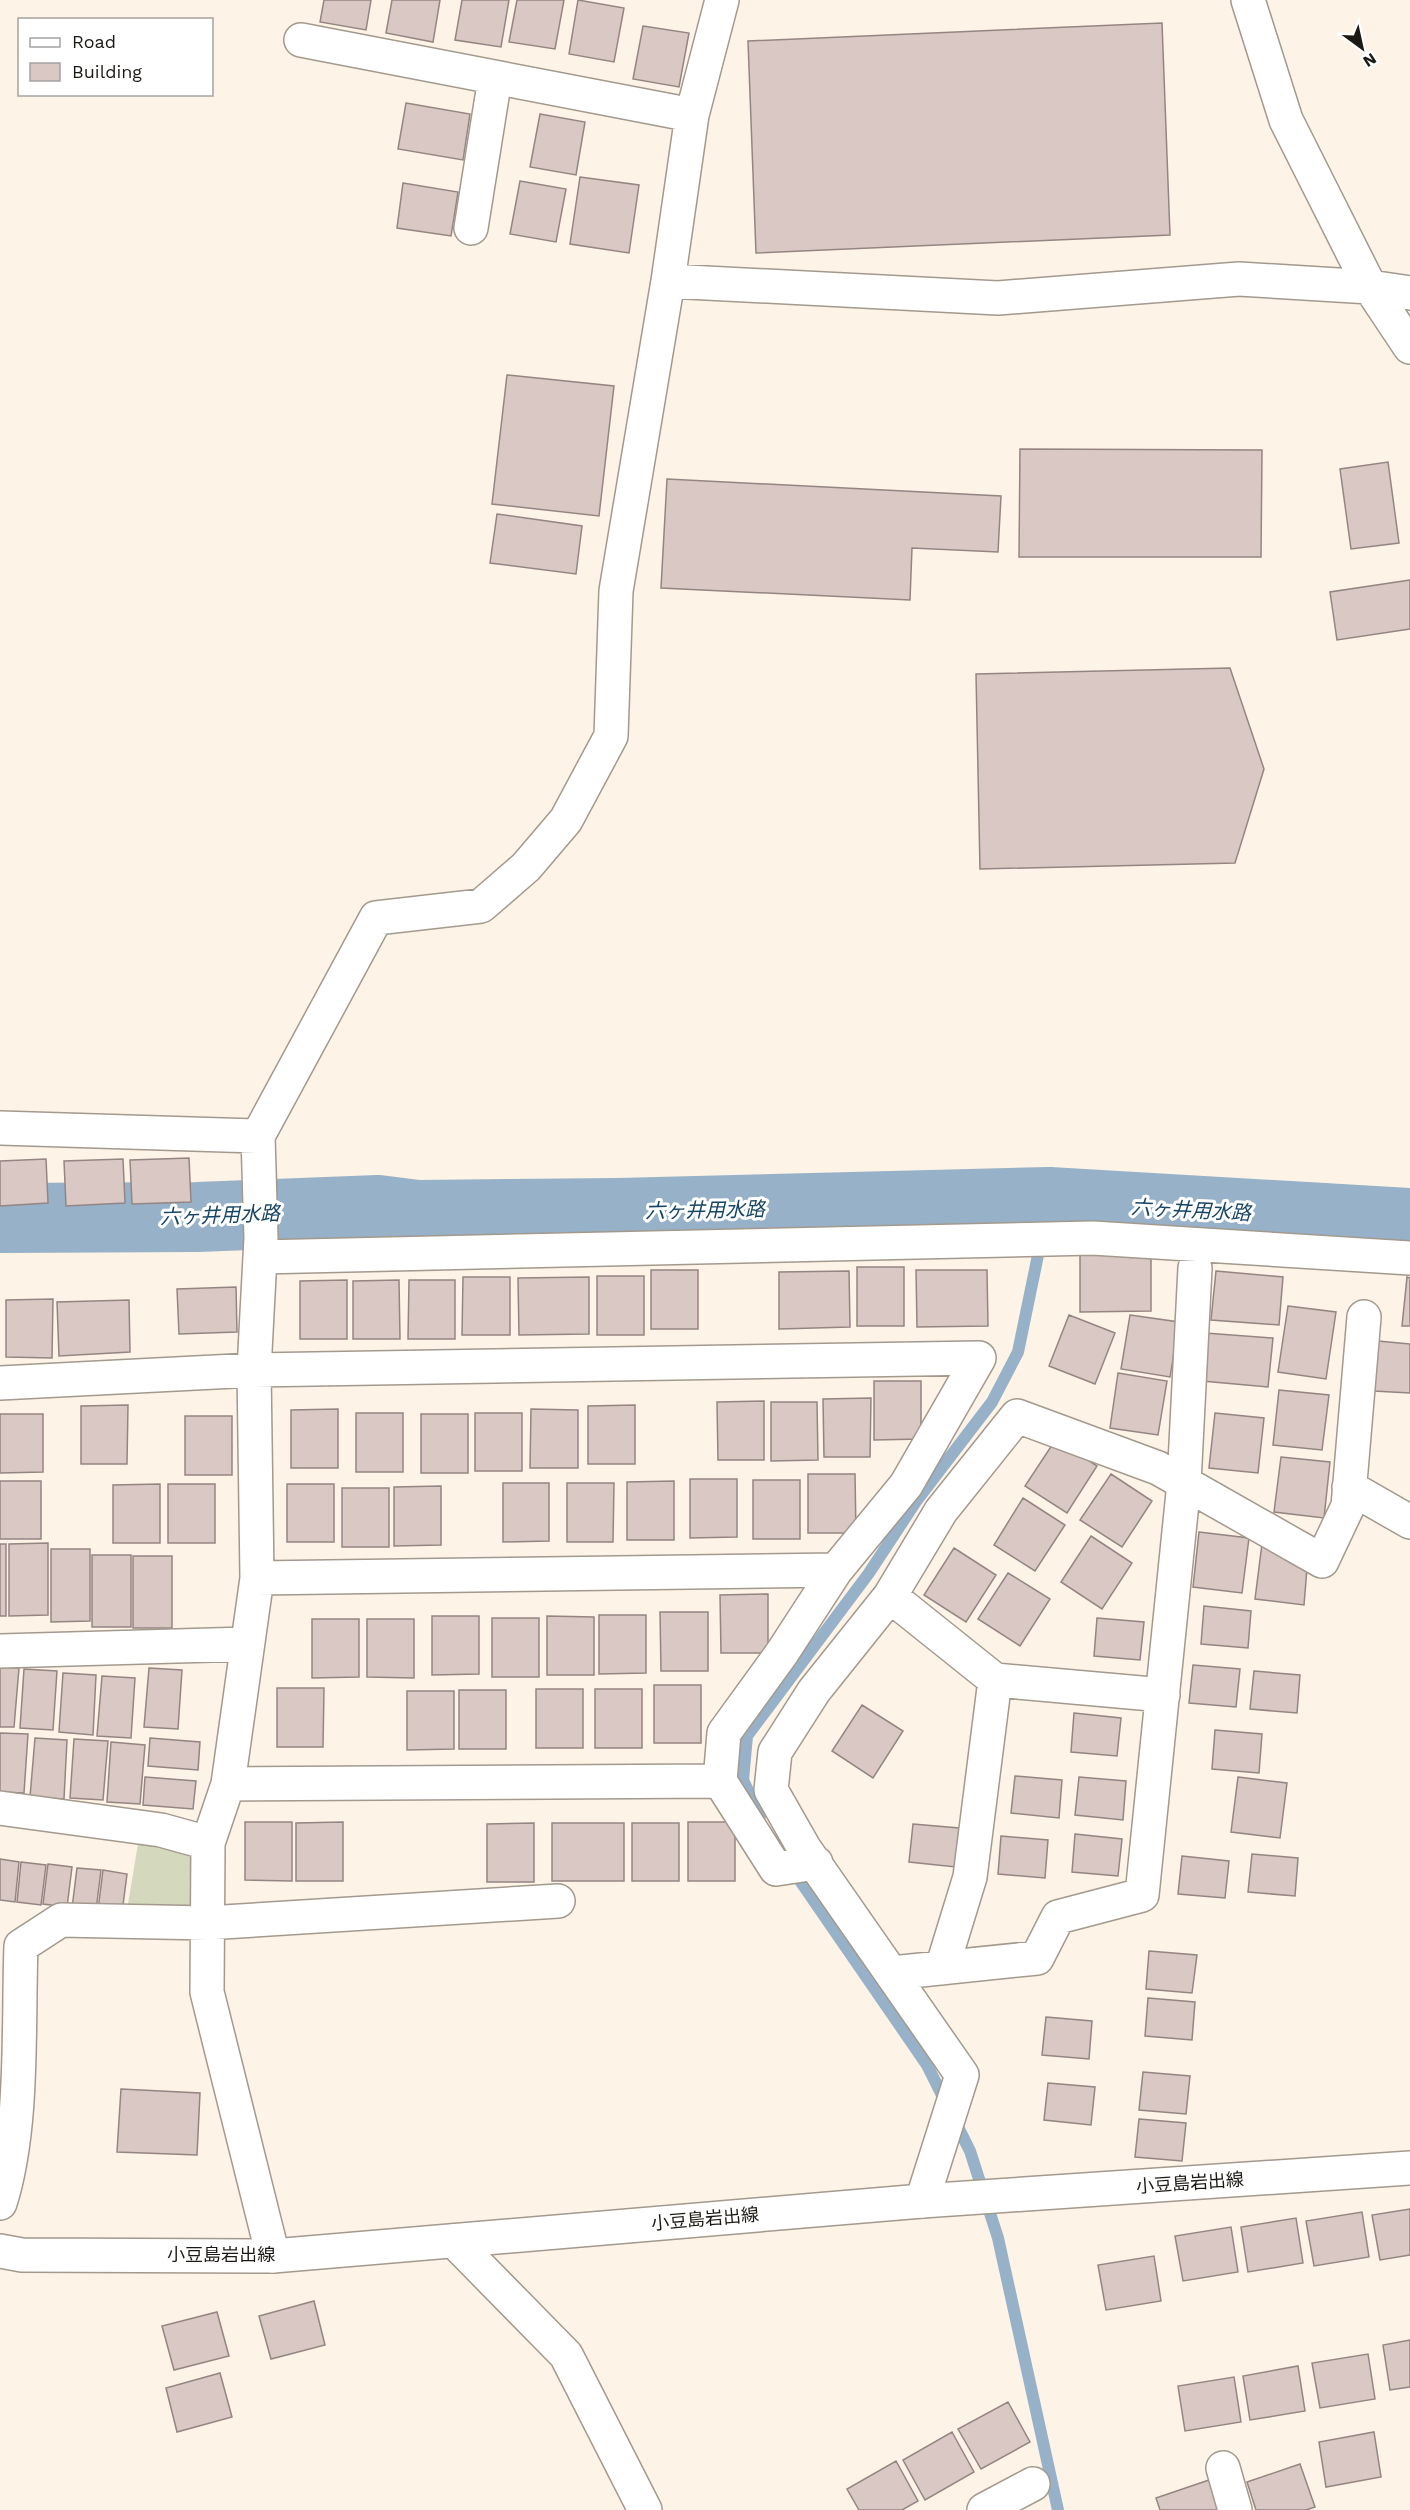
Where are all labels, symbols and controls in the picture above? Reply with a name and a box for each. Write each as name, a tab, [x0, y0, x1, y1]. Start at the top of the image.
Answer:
legend	[18, 18, 213, 96]
north arrow	[1332, 18, 1392, 78]
text: Road	[72, 31, 116, 52]
text: N	[1360, 49, 1380, 71]
text: Building	[72, 61, 142, 82]
water label: 六ヶ井用水路	[1130, 1195, 1254, 1225]
water label: 六ヶ井用水路	[645, 1197, 767, 1223]
water label: 六ヶ井用水路	[160, 1201, 282, 1229]
street label: 小豆島岩出線	[1135, 2168, 1245, 2197]
street label: 小豆島岩出線	[650, 2203, 760, 2234]
street label: 小豆島岩出線	[167, 2244, 275, 2265]

